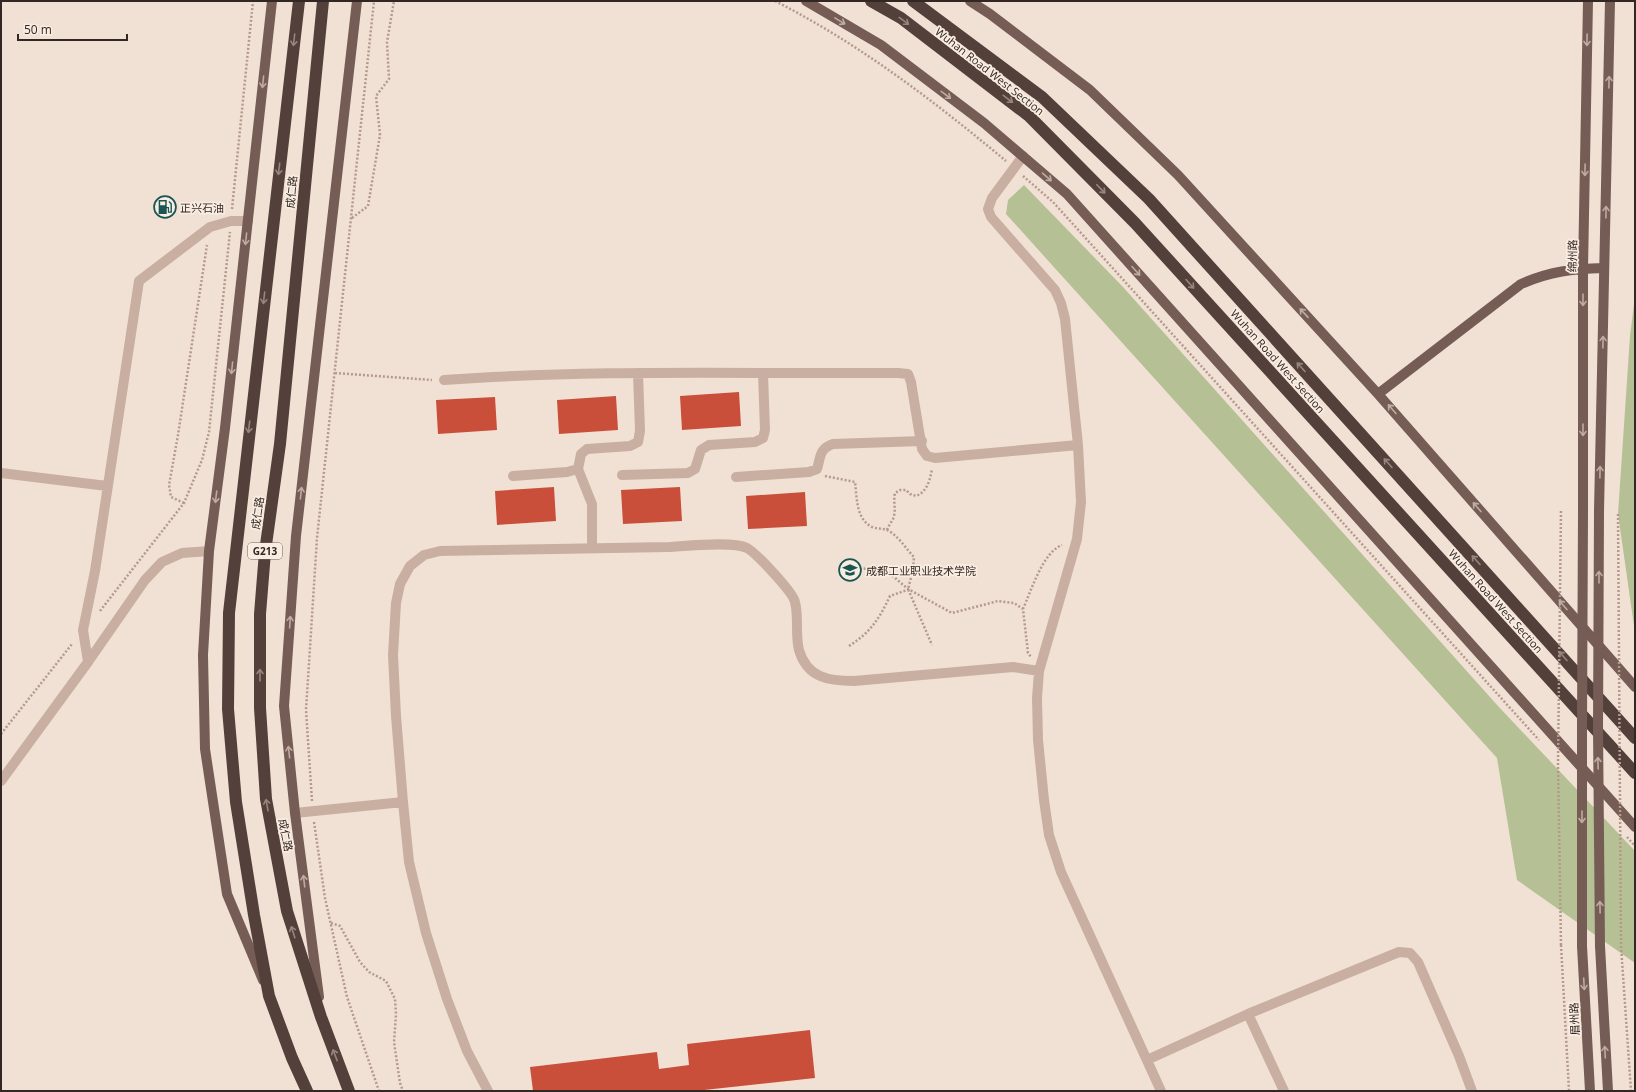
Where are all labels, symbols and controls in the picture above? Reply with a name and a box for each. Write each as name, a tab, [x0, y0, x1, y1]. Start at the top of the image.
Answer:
scale bar	[18, 16, 127, 42]
one-way arrow	[834, 17, 845, 25]
one-way arrow	[898, 17, 909, 25]
text: 50 m	[24, 21, 52, 38]
street label: Wuhan Road West Section	[932, 24, 1048, 118]
one-way arrow	[290, 33, 298, 46]
one-way arrow	[1583, 33, 1591, 46]
one-way arrow	[260, 75, 267, 88]
one-way arrow	[1605, 76, 1612, 89]
one-way arrow	[941, 90, 952, 99]
one-way arrow	[1002, 95, 1013, 104]
one-way arrow	[275, 162, 283, 175]
one-way arrow	[1581, 163, 1589, 176]
one-way arrow	[1042, 172, 1052, 182]
street label: 成仁路	[282, 175, 300, 209]
one-way arrow	[1097, 184, 1106, 194]
fuel station icon: 正兴石油	[152, 194, 178, 220]
place label: 正兴石油	[180, 200, 224, 215]
one-way arrow	[1602, 206, 1609, 219]
one-way arrow	[242, 232, 250, 245]
street label: 绵州路	[1564, 239, 1580, 273]
one-way arrow	[1132, 266, 1141, 277]
one-way arrow	[1186, 279, 1195, 289]
one-way arrow	[260, 291, 268, 304]
one-way arrow	[1579, 293, 1587, 306]
street label: Wuhan Road West Section	[1227, 306, 1329, 416]
one-way arrow	[1300, 308, 1309, 318]
one-way arrow	[1599, 336, 1607, 349]
one-way arrow	[228, 361, 235, 374]
one-way arrow	[1296, 362, 1306, 372]
one-way arrow	[1387, 404, 1396, 414]
one-way arrow	[246, 420, 253, 433]
one-way arrow	[1579, 423, 1587, 436]
one-way arrow	[1384, 458, 1393, 468]
one-way arrow	[1596, 466, 1604, 479]
one-way arrow	[297, 487, 305, 500]
one-way arrow	[212, 490, 220, 503]
street label: 成仁路	[247, 496, 267, 530]
one-way arrow	[1473, 502, 1482, 512]
road number: G213	[248, 543, 282, 559]
street label: Wuhan Road West Section	[1445, 546, 1547, 656]
one-way arrow	[1471, 554, 1480, 565]
school or university icon: 成都工业职业技术学院	[837, 557, 863, 583]
place label: 成都工业职业技术学院	[866, 563, 976, 578]
one-way arrow	[1595, 571, 1603, 584]
one-way arrow	[1559, 599, 1568, 610]
one-way arrow	[286, 616, 293, 629]
one-way arrow	[1558, 651, 1567, 662]
one-way arrow	[256, 669, 264, 682]
one-way arrow	[285, 746, 292, 759]
one-way arrow	[1594, 757, 1602, 770]
one-way arrow	[262, 798, 270, 811]
one-way arrow	[1578, 810, 1586, 823]
street label: 成仁路	[275, 817, 297, 853]
one-way arrow	[300, 875, 307, 888]
one-way arrow	[1596, 901, 1604, 914]
one-way arrow	[289, 926, 297, 938]
one-way arrow	[1581, 977, 1588, 990]
street label: 眉州路	[1566, 1002, 1582, 1036]
one-way arrow	[1602, 1046, 1609, 1059]
one-way arrow	[331, 1049, 339, 1061]

